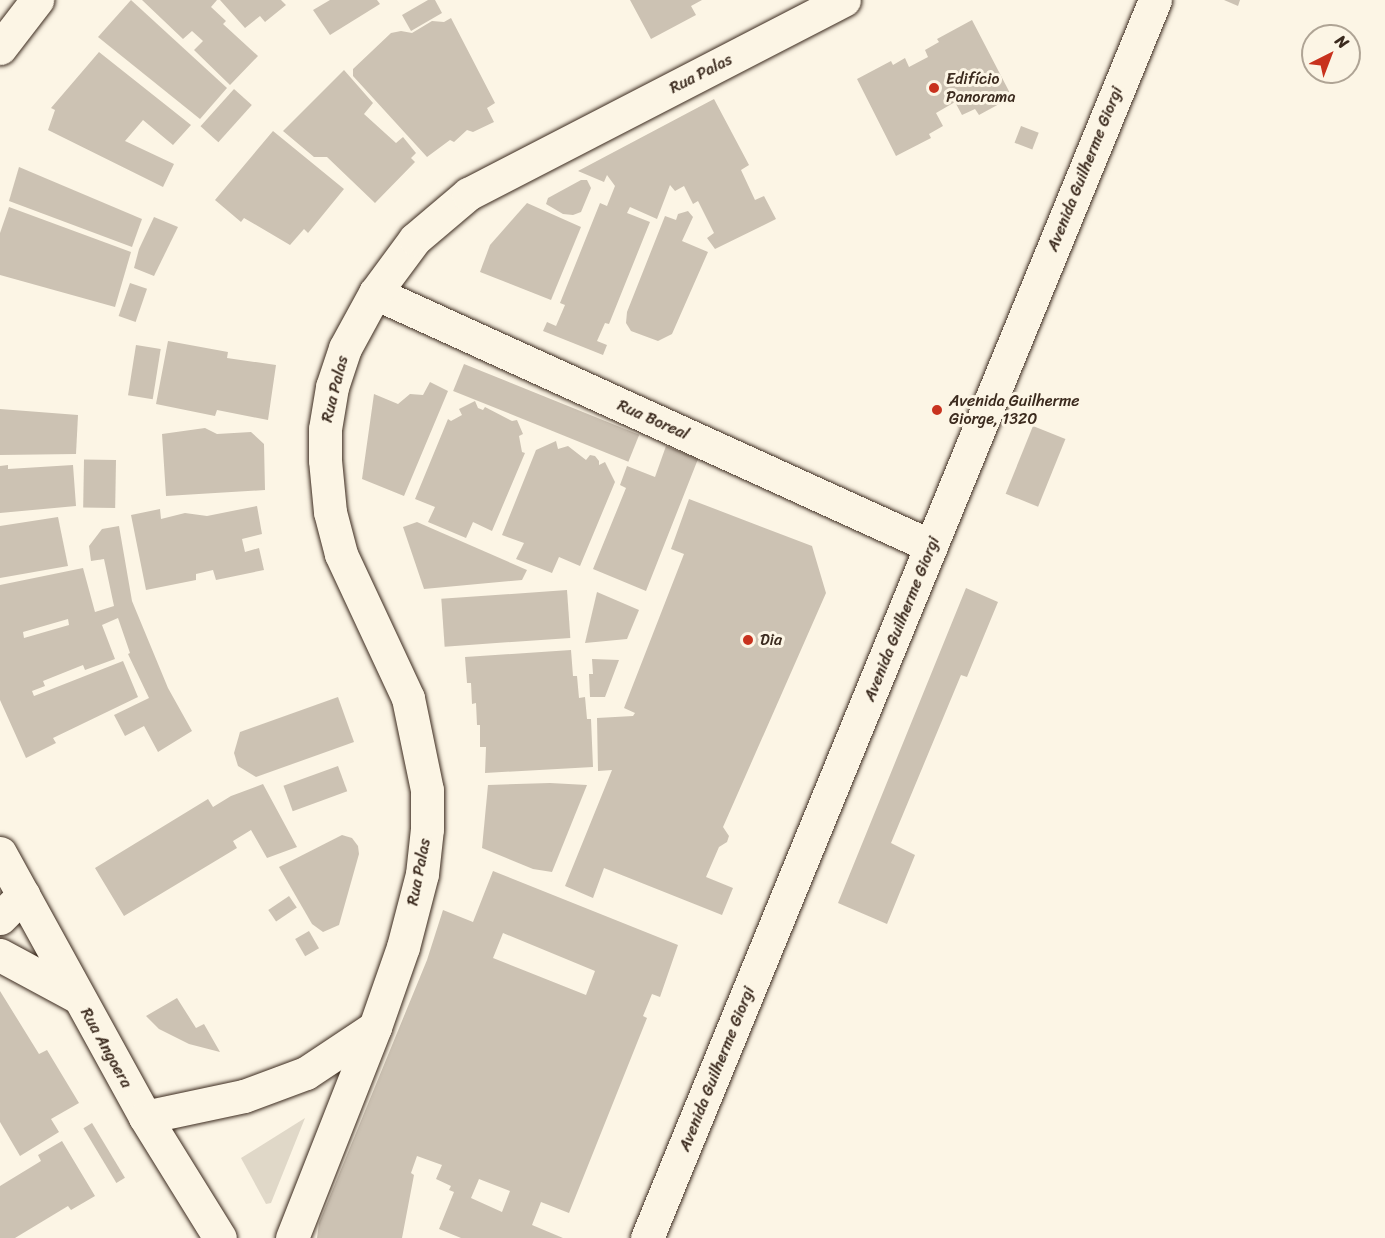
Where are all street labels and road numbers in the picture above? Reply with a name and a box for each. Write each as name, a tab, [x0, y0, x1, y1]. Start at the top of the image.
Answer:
street label: Rua Palas	[666, 50, 736, 98]
street label: Avenida Guilherme Giorgi	[1043, 84, 1127, 254]
street label: Rua Palas	[317, 354, 353, 424]
street label: Rua Boreal	[614, 396, 692, 444]
street label: Avenida Guilherme Giorgi	[860, 534, 944, 704]
street label: Rua Palas	[403, 837, 435, 907]
street label: Avenida Guilherme Giorgi	[675, 984, 759, 1154]
street label: Rua Angoera	[76, 1005, 136, 1091]

